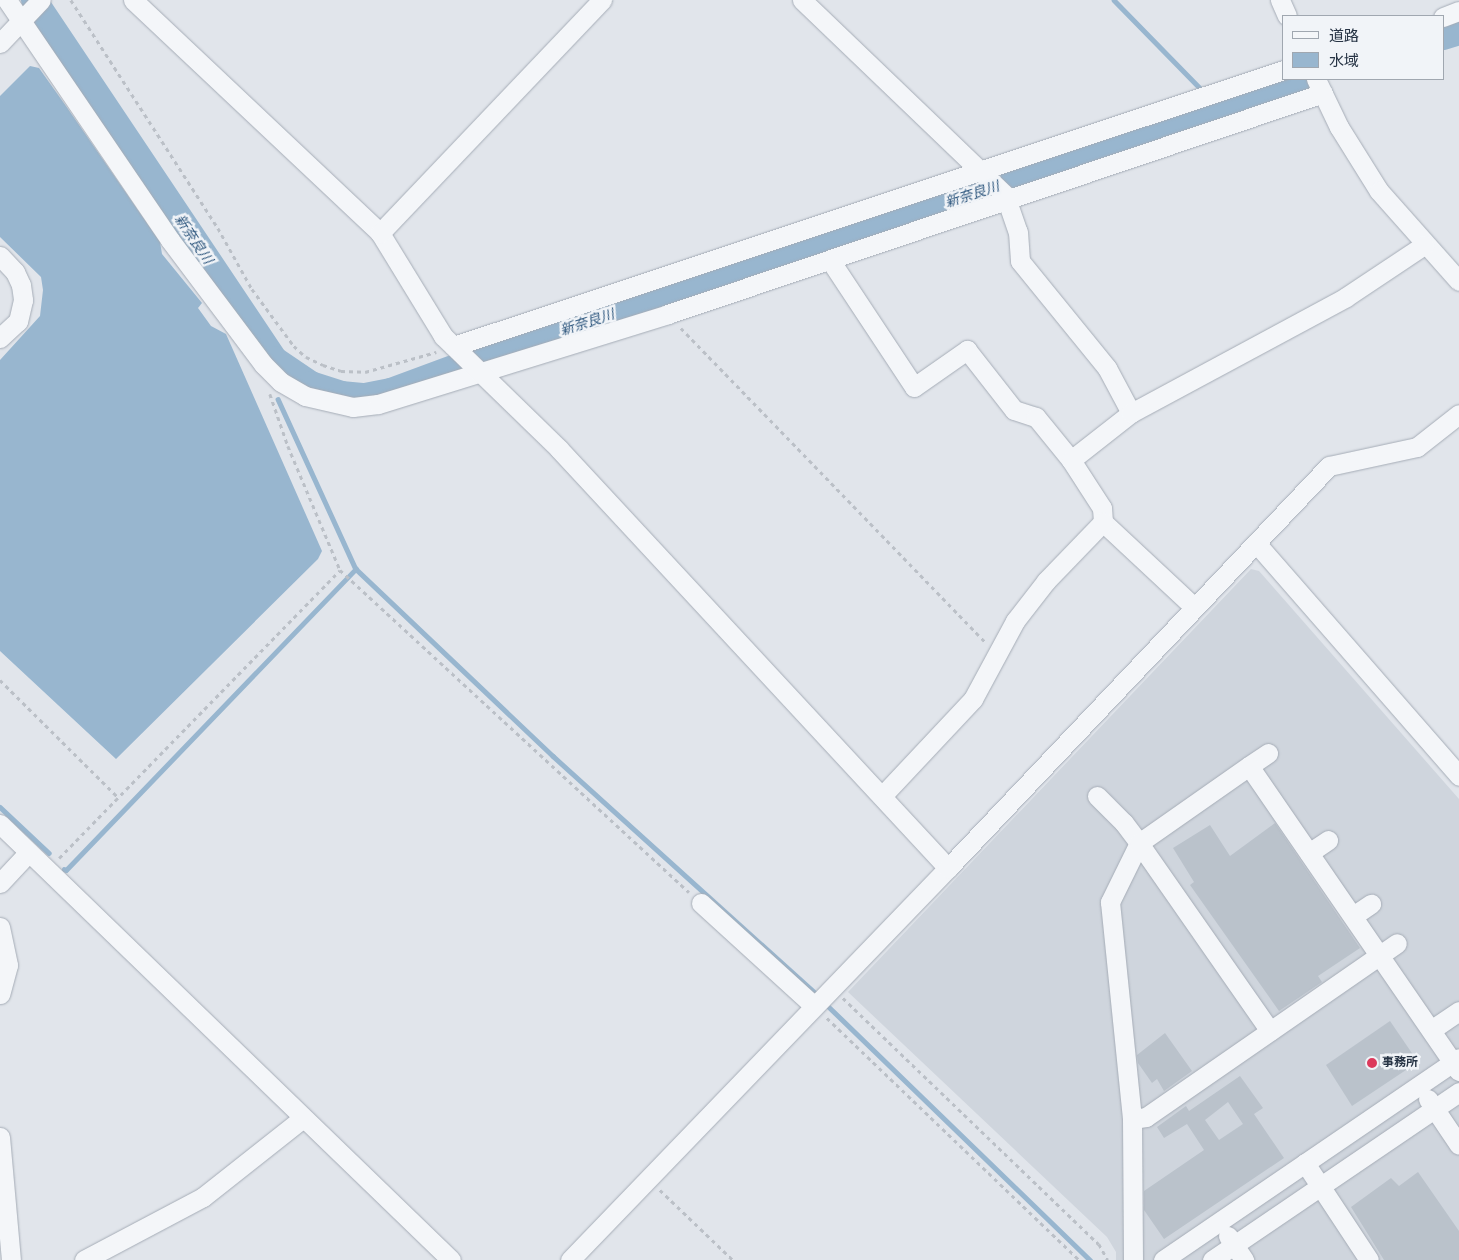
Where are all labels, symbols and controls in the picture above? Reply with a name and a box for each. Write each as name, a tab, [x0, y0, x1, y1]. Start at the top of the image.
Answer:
legend	[1282, 15, 1444, 80]
text: 道路	[1329, 26, 1359, 46]
text: 水域	[1329, 51, 1359, 71]
water label: 新奈良川	[943, 177, 1001, 211]
water label: 新奈良川	[171, 211, 217, 267]
water label: 新奈良川	[558, 305, 616, 339]
place label: 事務所	[1382, 1056, 1418, 1070]
marker: 事務所	[1366, 1057, 1378, 1069]

